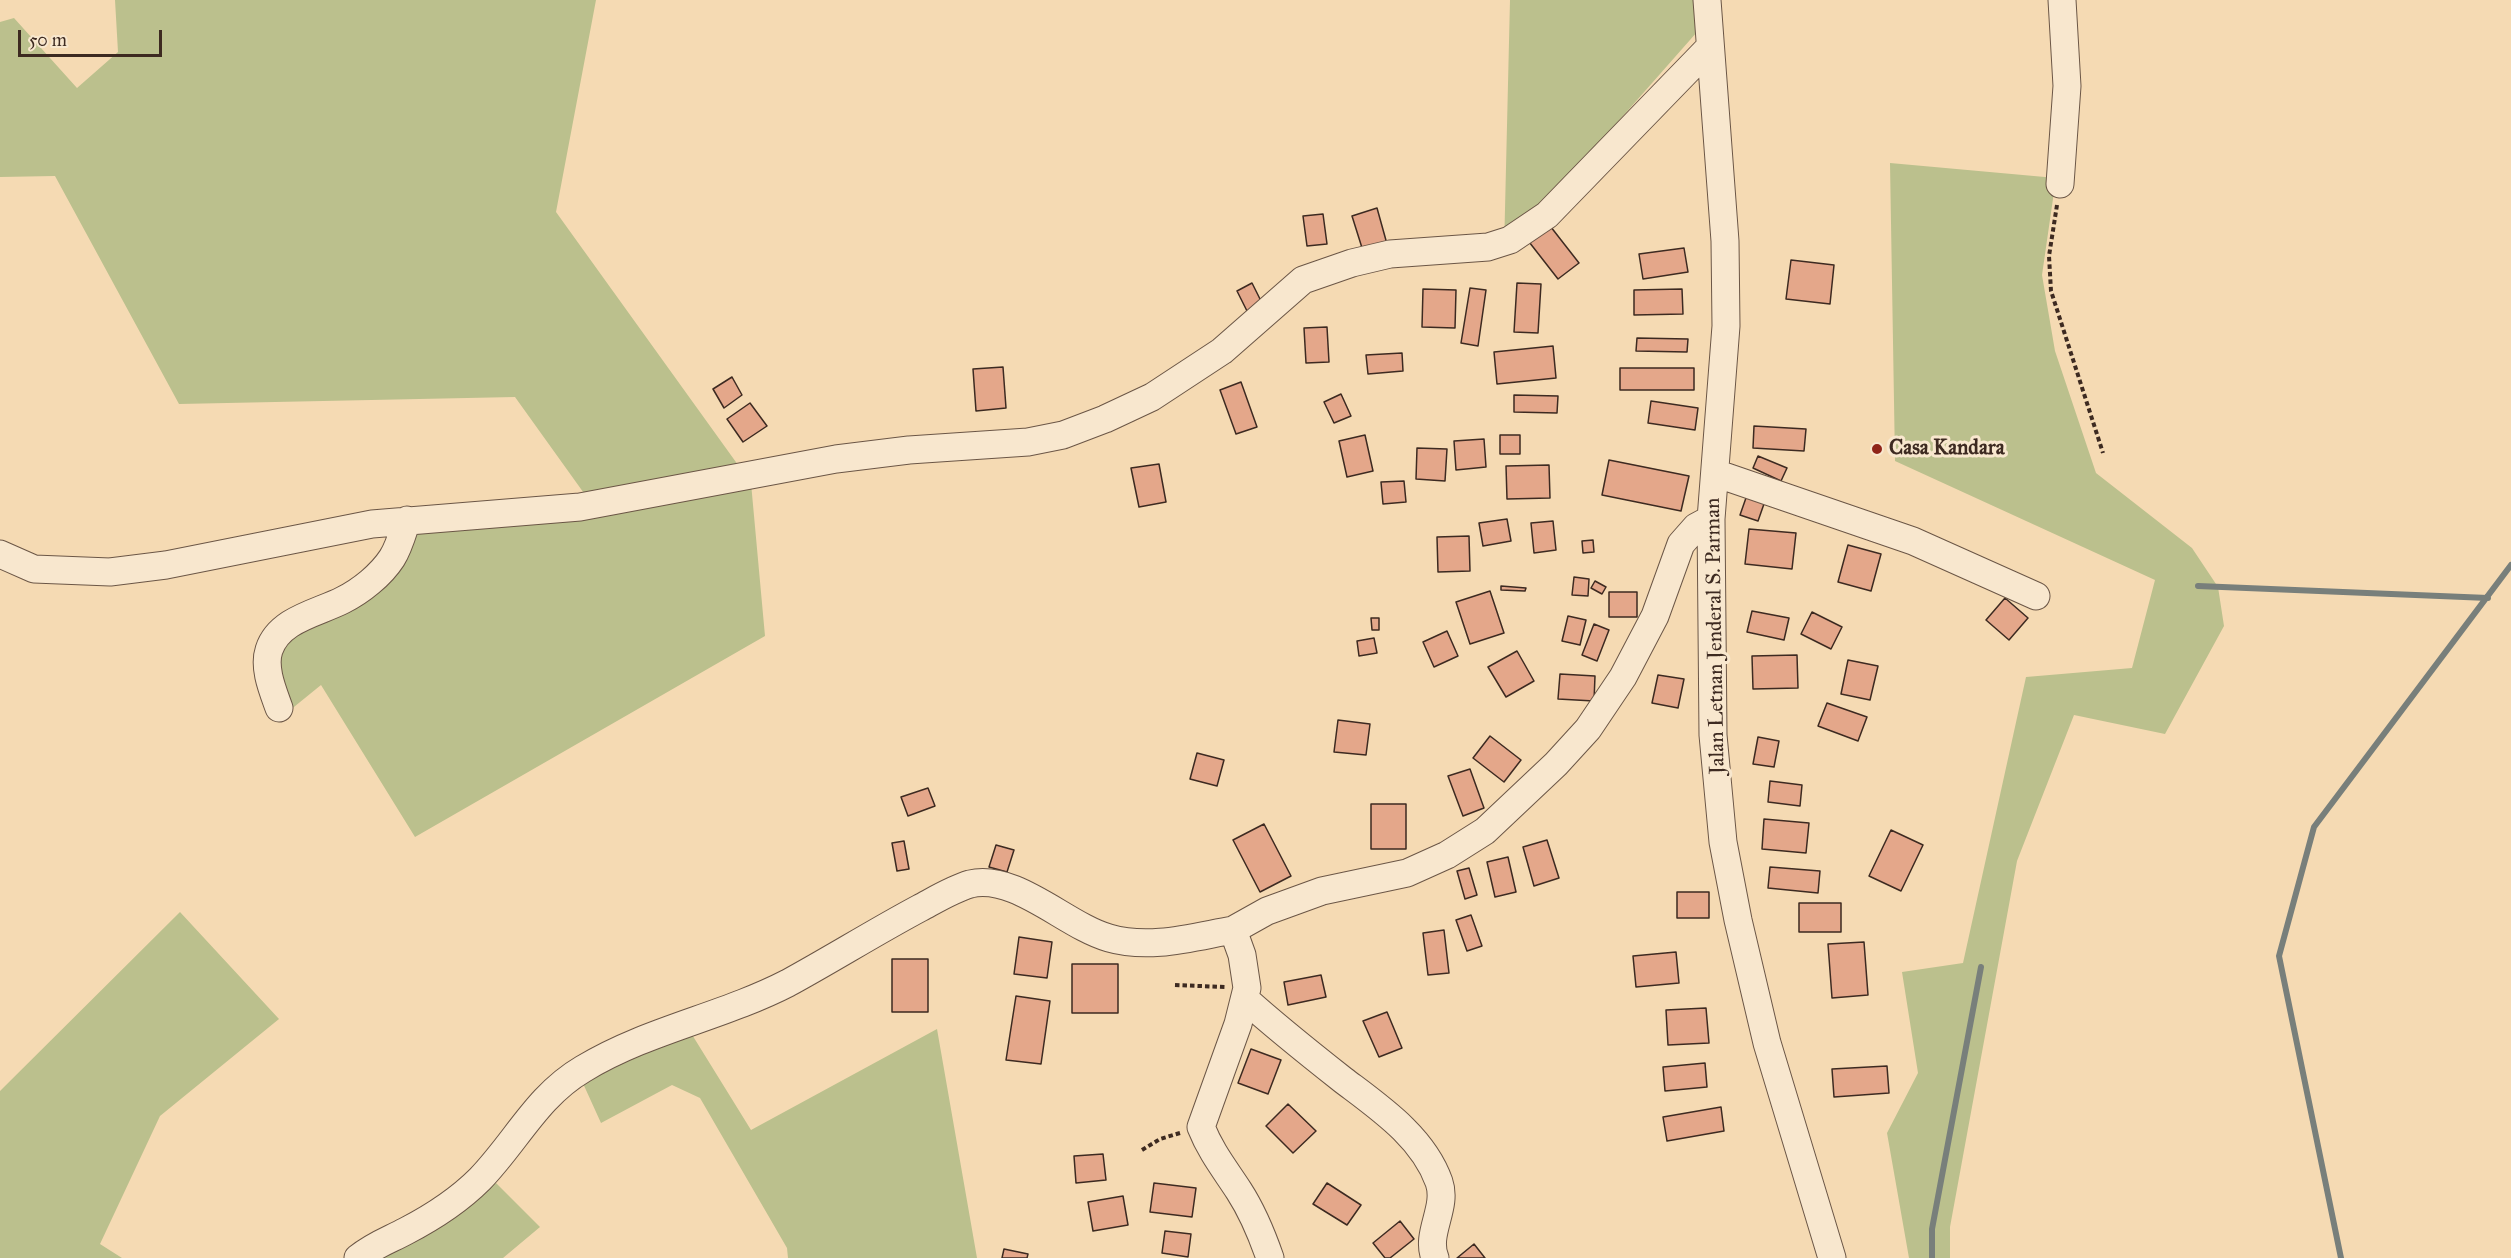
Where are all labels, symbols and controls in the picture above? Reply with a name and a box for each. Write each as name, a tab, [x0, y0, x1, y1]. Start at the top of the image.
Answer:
scale bar	[21, 18, 165, 56]
text: 50 m	[29, 29, 67, 51]
place label: Casa Kandara	[1889, 436, 2005, 462]
marker: Casa Kandara	[1870, 442, 1884, 456]
street label: Jalan Letnan Jenderal S. Parman	[1701, 497, 1731, 775]

